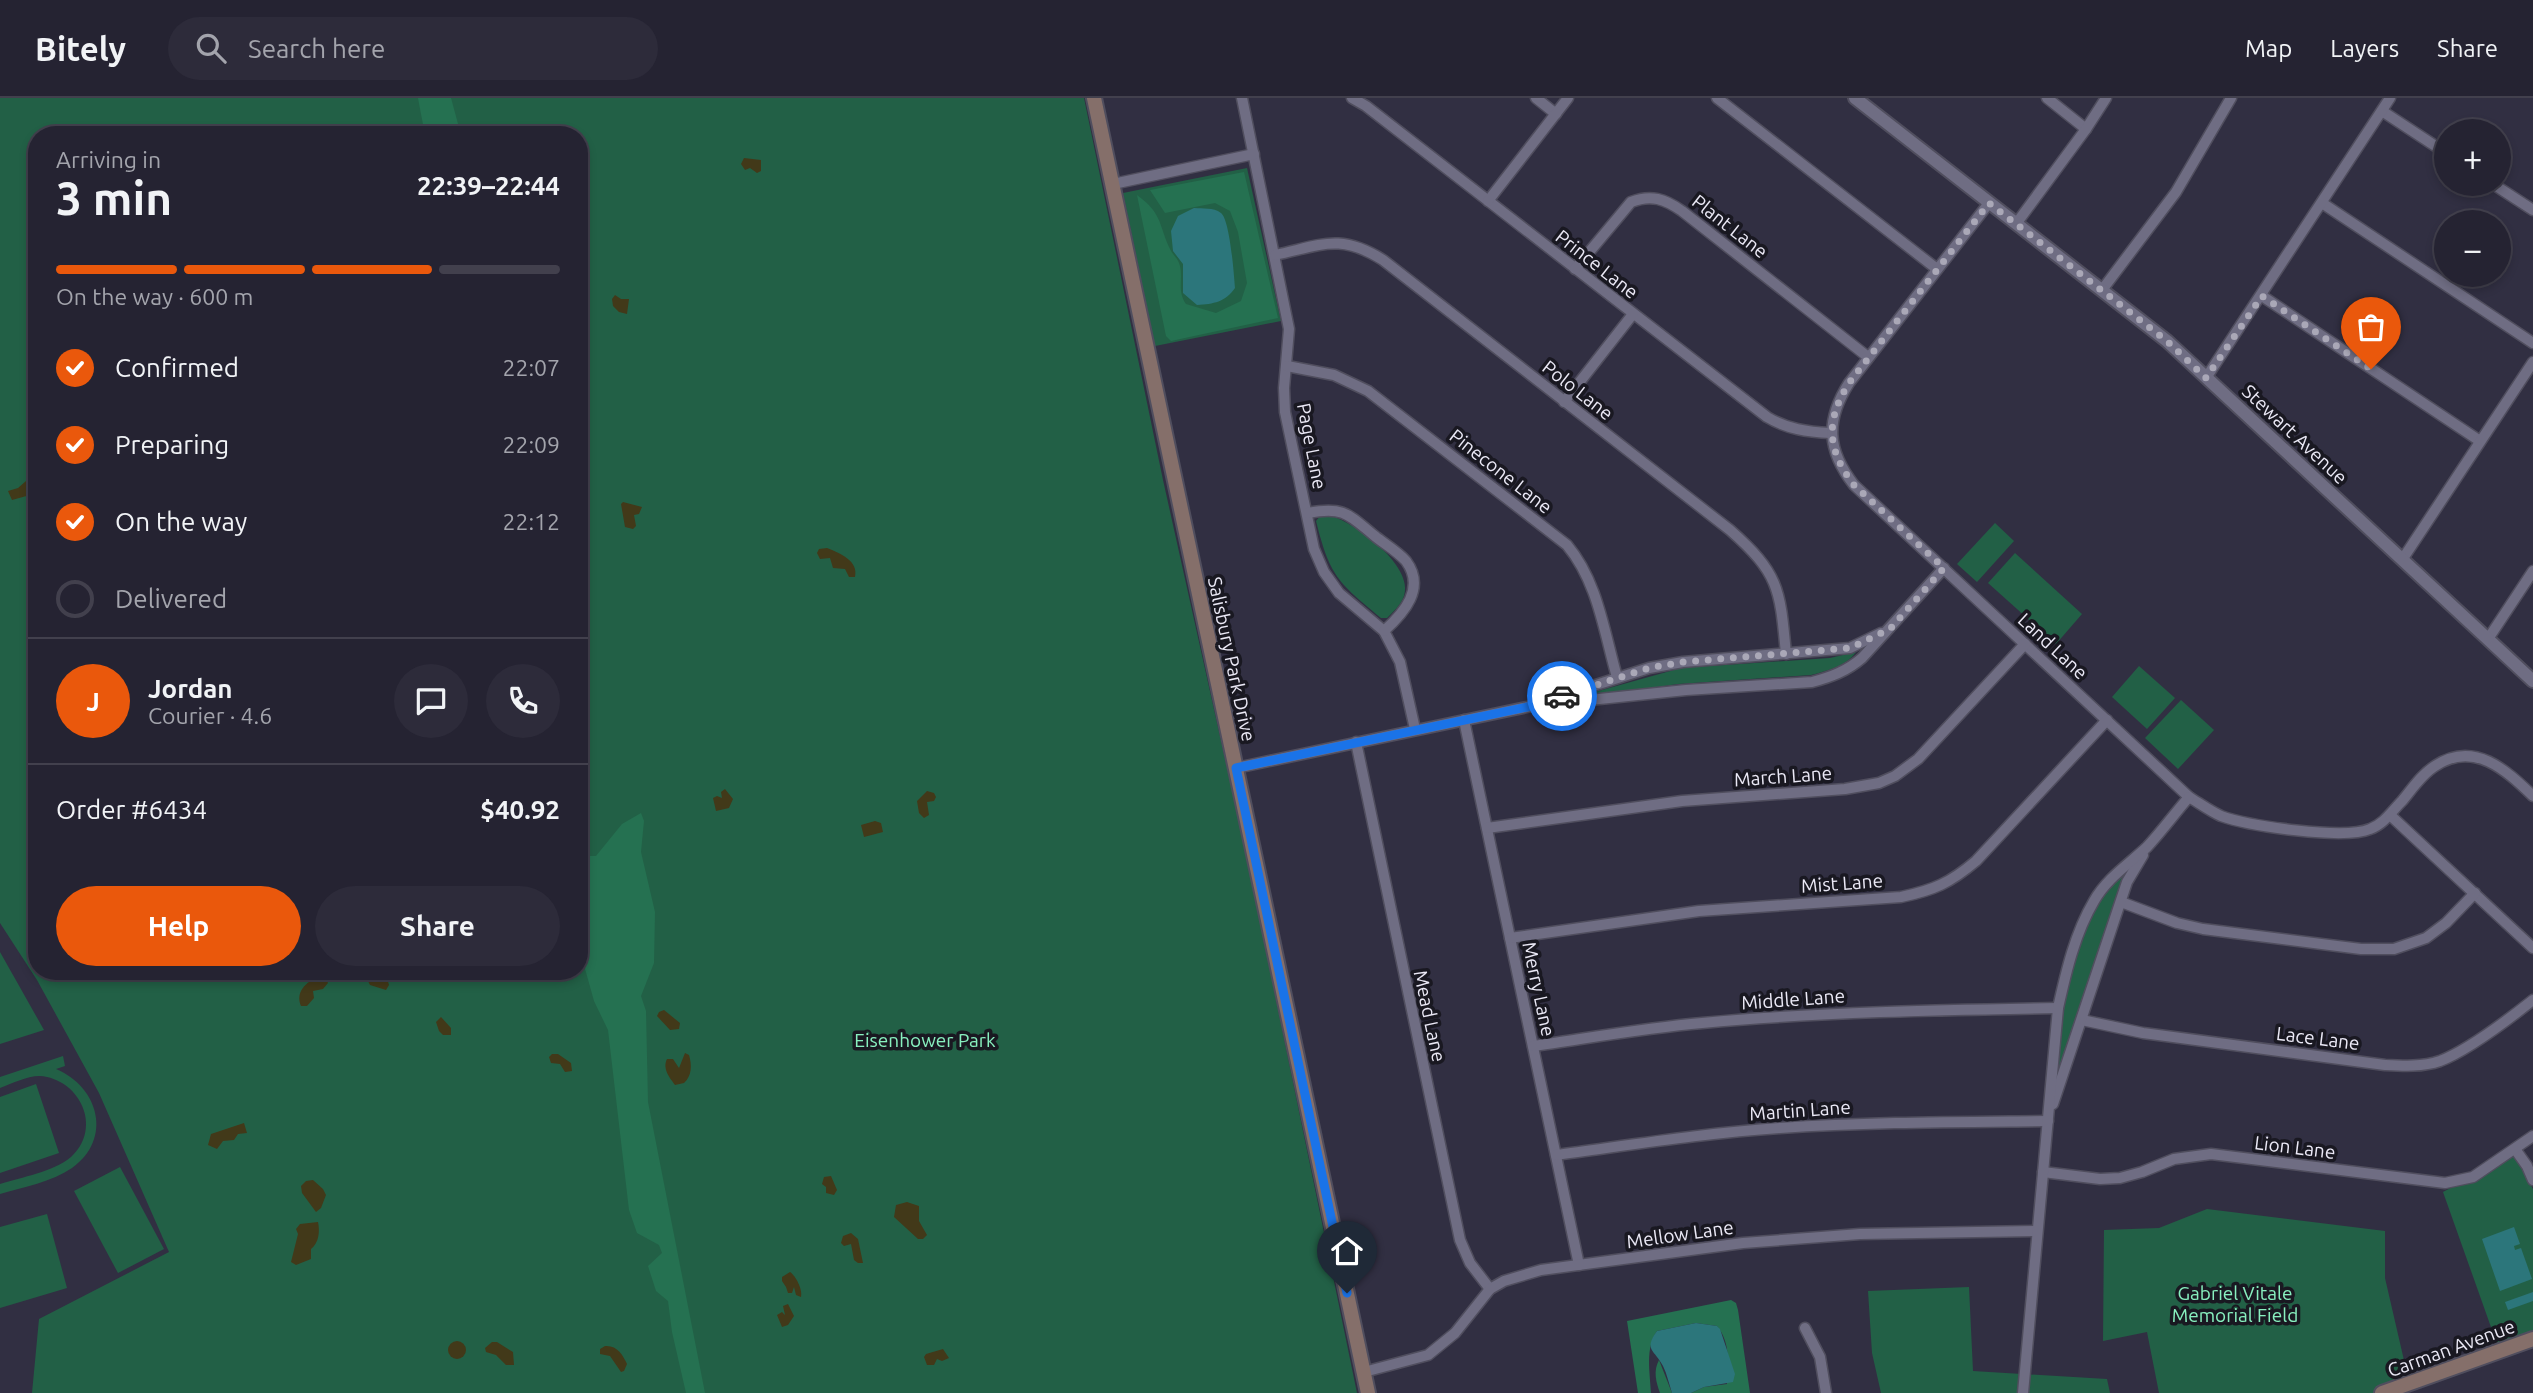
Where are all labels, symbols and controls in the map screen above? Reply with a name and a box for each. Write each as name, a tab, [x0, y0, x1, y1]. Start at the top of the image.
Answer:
search box	[168, 17, 658, 80]
icon: search	[192, 29, 230, 67]
text: Bitely	[35, 30, 126, 67]
text: Search here	[248, 34, 385, 63]
text: Map	[2245, 35, 2292, 62]
text: Layers	[2330, 35, 2399, 62]
text: Share	[2437, 35, 2498, 62]
map controls	[2434, 119, 2511, 287]
button: +	[2434, 119, 2511, 196]
text: Arriving in	[56, 147, 161, 172]
text: 22:39–22:44	[417, 171, 560, 200]
text: 3 min	[56, 172, 172, 224]
street label: Plant Lane	[1688, 190, 1772, 262]
button: −	[2434, 210, 2511, 287]
street label: Prince Lane	[1551, 225, 1643, 303]
text: On the way · 600 m	[56, 284, 253, 309]
pin	[2341, 297, 2401, 369]
icon: bag	[2352, 308, 2390, 346]
icon: check	[56, 349, 94, 387]
text: Confirmed	[115, 353, 239, 382]
text: 22:07	[502, 355, 560, 380]
street label: Polo Lane	[1538, 356, 1618, 424]
street label: Stewart Avenue	[2238, 380, 2352, 488]
street label: Page Lane	[1293, 401, 1331, 491]
street label: Pinecone Lane	[1445, 424, 1557, 518]
icon: check	[56, 426, 94, 464]
text: Preparing	[115, 430, 229, 459]
text: 22:09	[502, 432, 560, 457]
icon: check	[56, 503, 94, 541]
text: On the way	[115, 507, 247, 536]
text: 22:12	[502, 509, 560, 534]
street label: Salisbury Park Drive	[1204, 575, 1260, 743]
text: Delivered	[115, 584, 227, 613]
street label: Land Lane	[2014, 608, 2092, 684]
courier	[1527, 661, 1597, 731]
button: chat	[394, 664, 468, 738]
button: phone	[486, 664, 560, 738]
text: Jordan	[148, 674, 233, 703]
icon: car	[1543, 677, 1581, 715]
text: J	[86, 687, 100, 716]
text: Courier · 4.6	[148, 703, 272, 728]
street label: March Lane	[1733, 762, 1833, 790]
text: Order #6434	[56, 795, 207, 824]
text: $40.92	[480, 795, 560, 824]
street label: Mist Lane	[1800, 869, 1884, 897]
button: Help	[56, 886, 301, 966]
button: Share	[315, 886, 560, 966]
street label: Merry Lane	[1518, 940, 1560, 1038]
street label: Mead Lane	[1410, 968, 1450, 1064]
street label: Middle Lane	[1740, 984, 1846, 1014]
street label: Lace Lane	[2275, 1022, 2361, 1054]
park label: Eisenhower Park	[854, 1029, 996, 1051]
street label: Martin Lane	[1749, 1095, 1851, 1125]
street label: Lion Lane	[2253, 1131, 2337, 1163]
street label: Mellow Lane	[1625, 1216, 1735, 1252]
pin	[1317, 1221, 1377, 1293]
icon: home	[1328, 1232, 1366, 1270]
park label: Gabriel Vitale Memorial Field	[2172, 1282, 2298, 1326]
street label: Carman Avenue	[2384, 1315, 2518, 1381]

